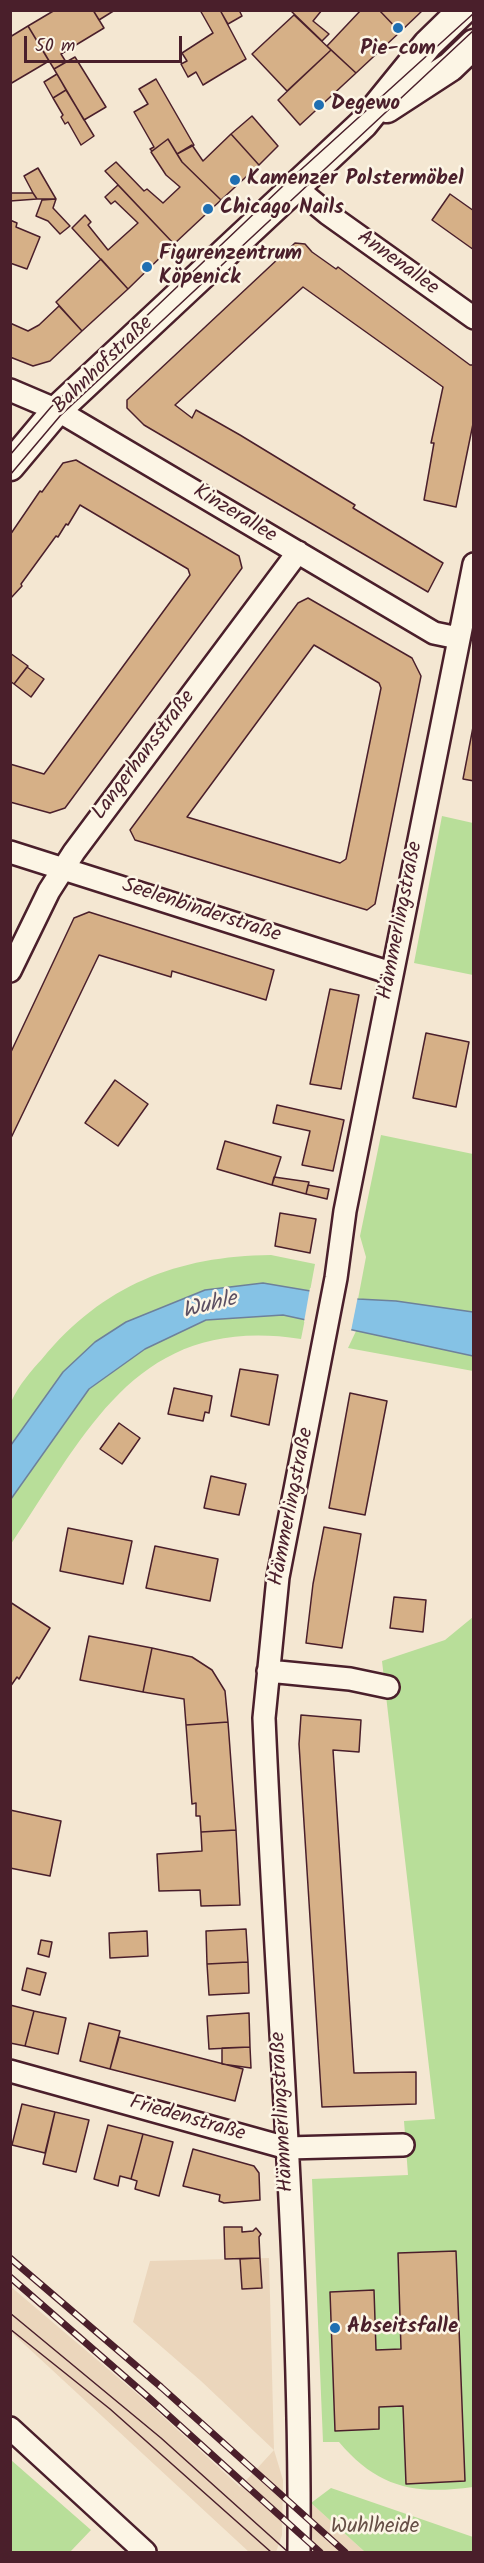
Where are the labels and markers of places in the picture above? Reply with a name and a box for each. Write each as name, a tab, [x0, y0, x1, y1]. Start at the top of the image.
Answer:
marker: Pie-com	[391, 21, 405, 35]
place label: Pie-com	[360, 37, 436, 63]
place label: Degewo	[331, 92, 400, 118]
marker: Degewo	[312, 98, 326, 112]
place label: Kamenzer Polstermöbel	[247, 167, 464, 193]
marker: Kamenzer Polstermöbel	[228, 173, 242, 187]
place label: Chicago Nails	[220, 196, 344, 222]
marker: Chicago Nails	[201, 202, 215, 216]
place label: Figurenzentrum Köpenick	[159, 242, 302, 292]
marker: Figurenzentrum Köpenick	[140, 260, 154, 274]
place label: Abseitsfalle	[347, 2315, 458, 2341]
marker: Abseitsfalle	[328, 2321, 342, 2335]

